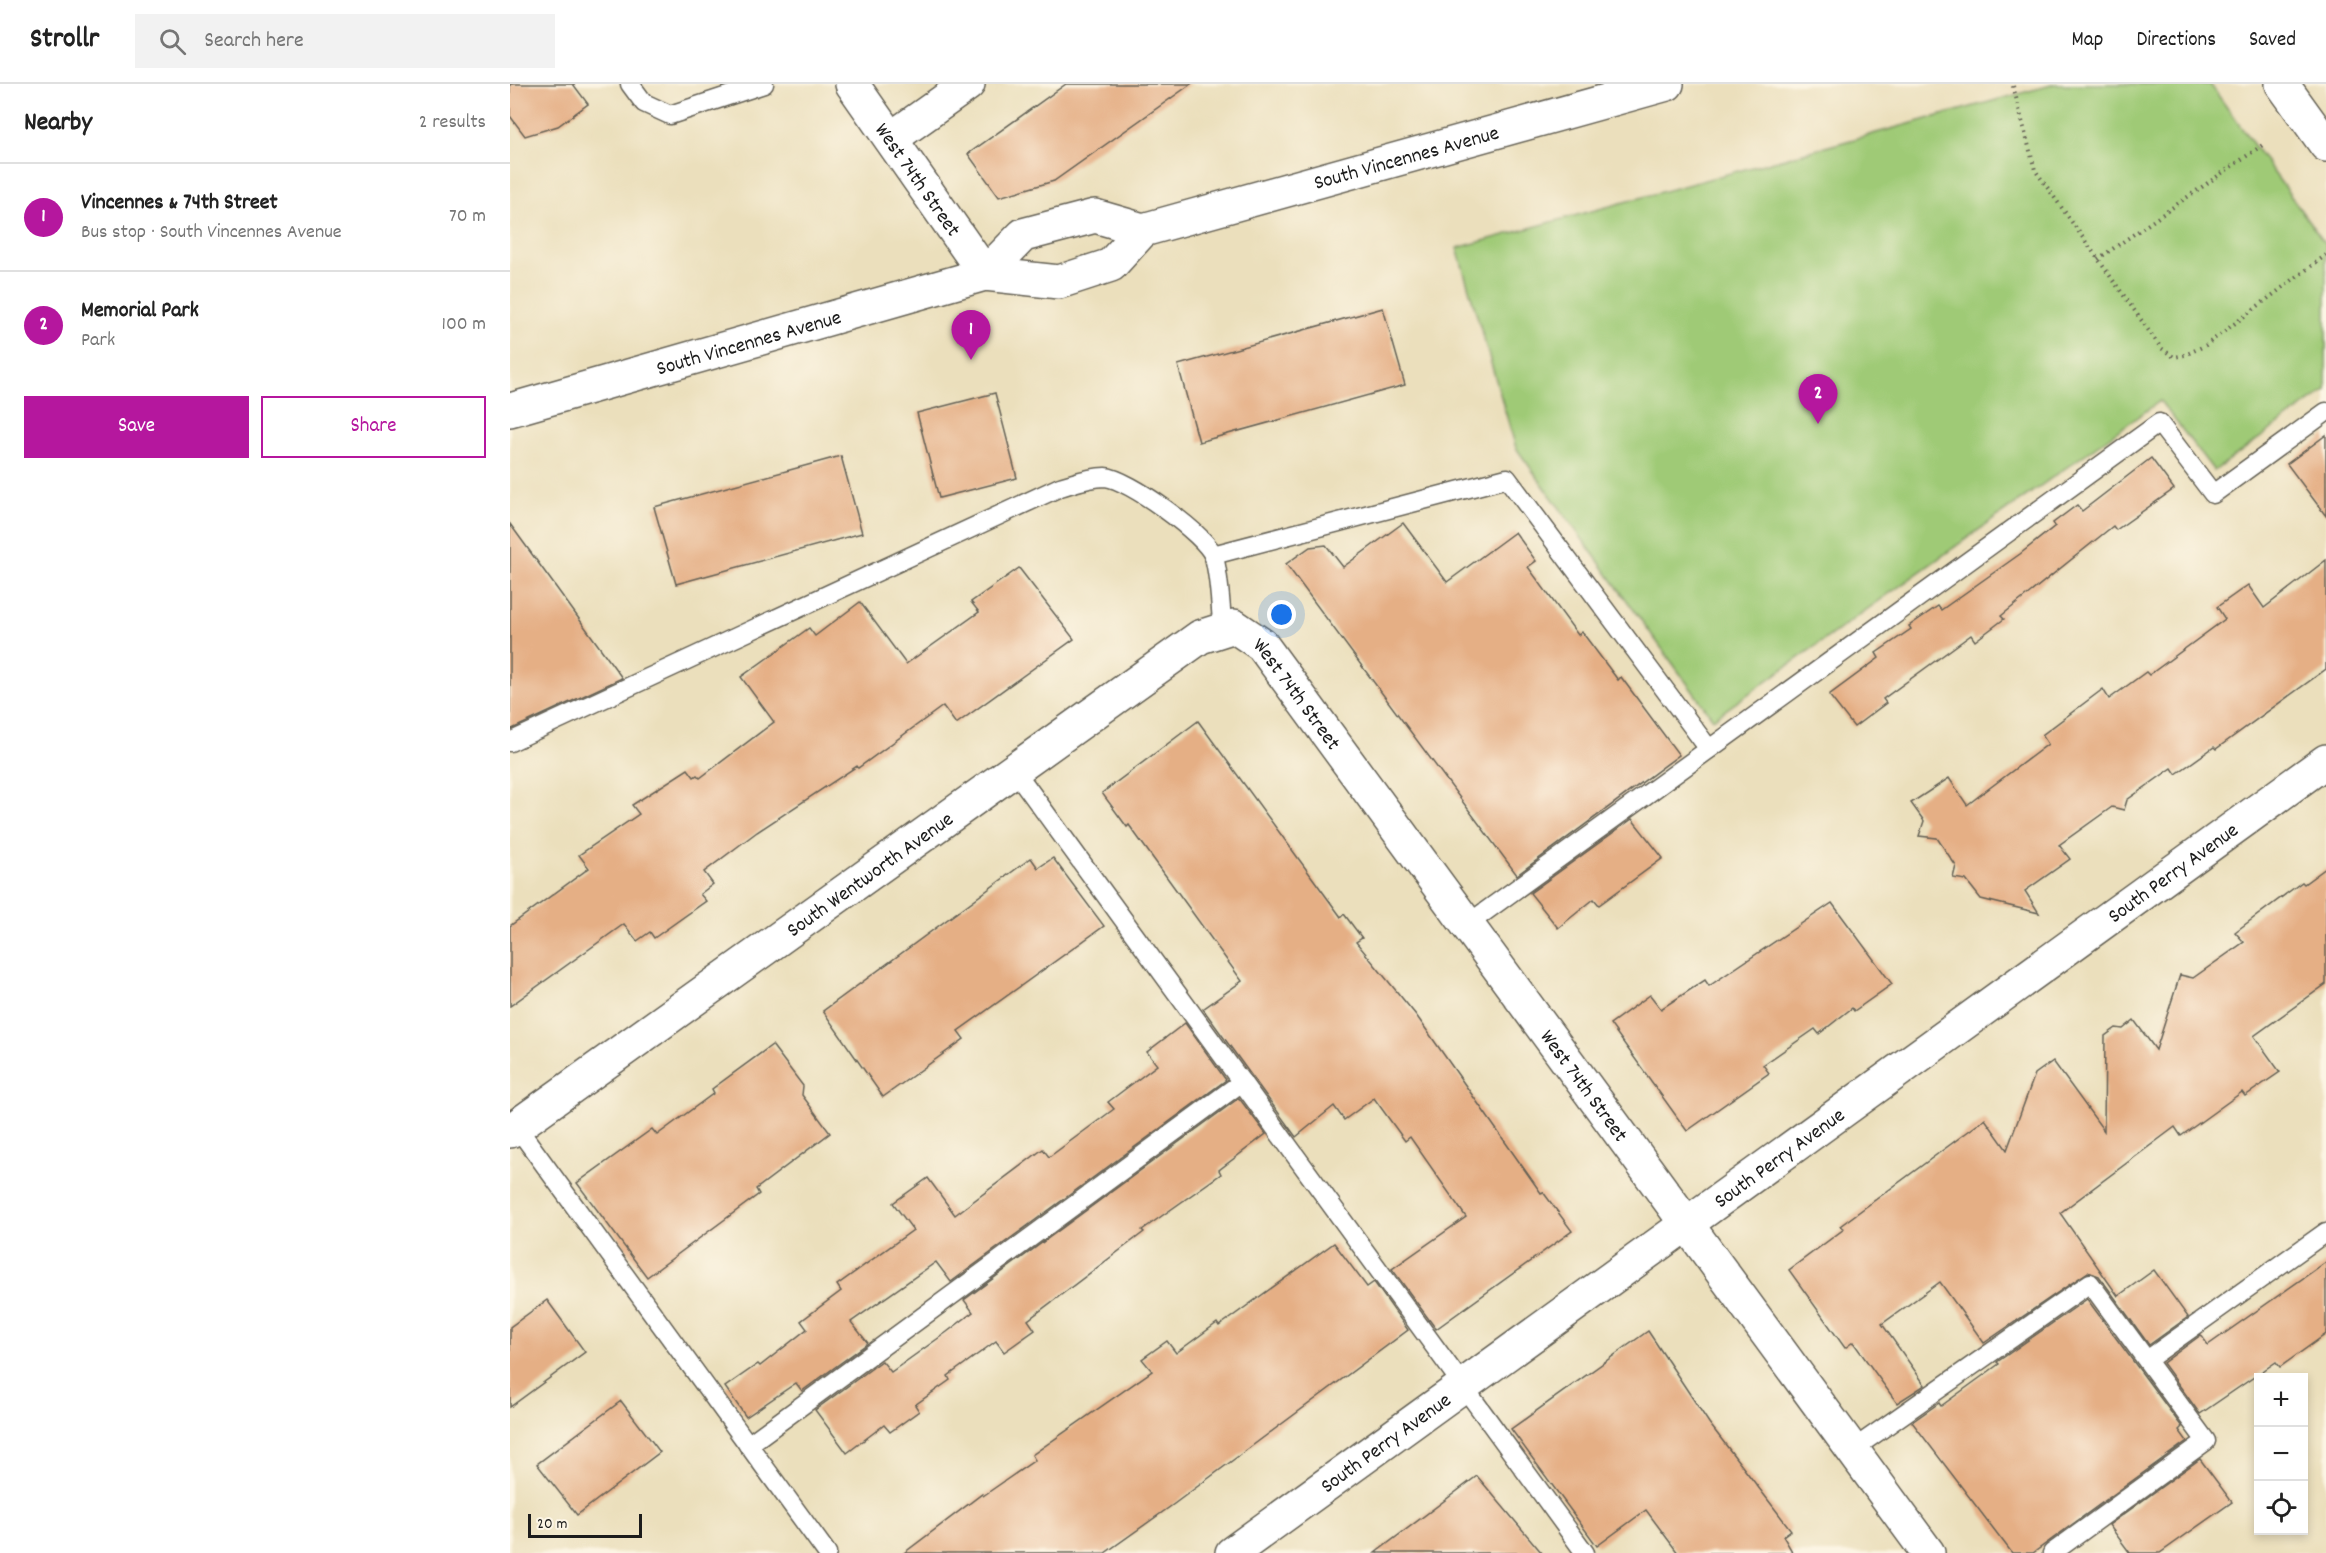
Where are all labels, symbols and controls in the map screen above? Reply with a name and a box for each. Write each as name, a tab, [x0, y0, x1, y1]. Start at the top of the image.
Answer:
search box	[135, 14, 555, 68]
text: Strollr	[30, 21, 99, 61]
icon: search	[156, 25, 189, 58]
text: Search here	[204, 26, 304, 57]
text: Map	[2072, 26, 2103, 56]
text: Directions	[2136, 26, 2216, 56]
text: Saved	[2249, 26, 2296, 56]
text: Nearby	[24, 105, 92, 142]
text: 2 results	[419, 109, 486, 137]
street label: West 74th Street	[866, 118, 967, 244]
street label: South Vincennes Avenue	[1311, 120, 1503, 200]
text: Vincennes & 74th Street	[81, 188, 278, 219]
text: 1	[41, 203, 46, 231]
text: 70 m	[449, 203, 486, 231]
text: Bus stop · South Vincennes Avenue	[81, 219, 342, 247]
text: Memorial Park	[81, 296, 199, 327]
street label: South Vincennes Avenue	[653, 304, 845, 385]
pin: 1	[952, 310, 990, 360]
text: 2	[39, 311, 48, 339]
text: 100 m	[442, 311, 486, 339]
text: Park	[81, 327, 115, 355]
pin: 2	[1798, 374, 1838, 424]
button: Save	[24, 396, 249, 458]
button: Share	[261, 396, 486, 458]
your location	[1267, 600, 1296, 629]
street label: West 74th Street	[1246, 631, 1346, 758]
street label: South Wentworth Avenue	[781, 806, 961, 946]
street label: South Perry Avenue	[2103, 817, 2246, 932]
street label: West 74th Street	[1531, 1025, 1634, 1149]
street label: South Perry Avenue	[1709, 1102, 1852, 1217]
map controls	[2254, 1373, 2308, 1535]
button: +	[2254, 1373, 2308, 1427]
street label: South Perry Avenue	[1315, 1387, 1458, 1502]
button: −	[2254, 1427, 2308, 1481]
button: locate	[2254, 1481, 2308, 1535]
scale bar	[528, 1511, 642, 1538]
text: 20 m	[537, 1513, 567, 1536]

